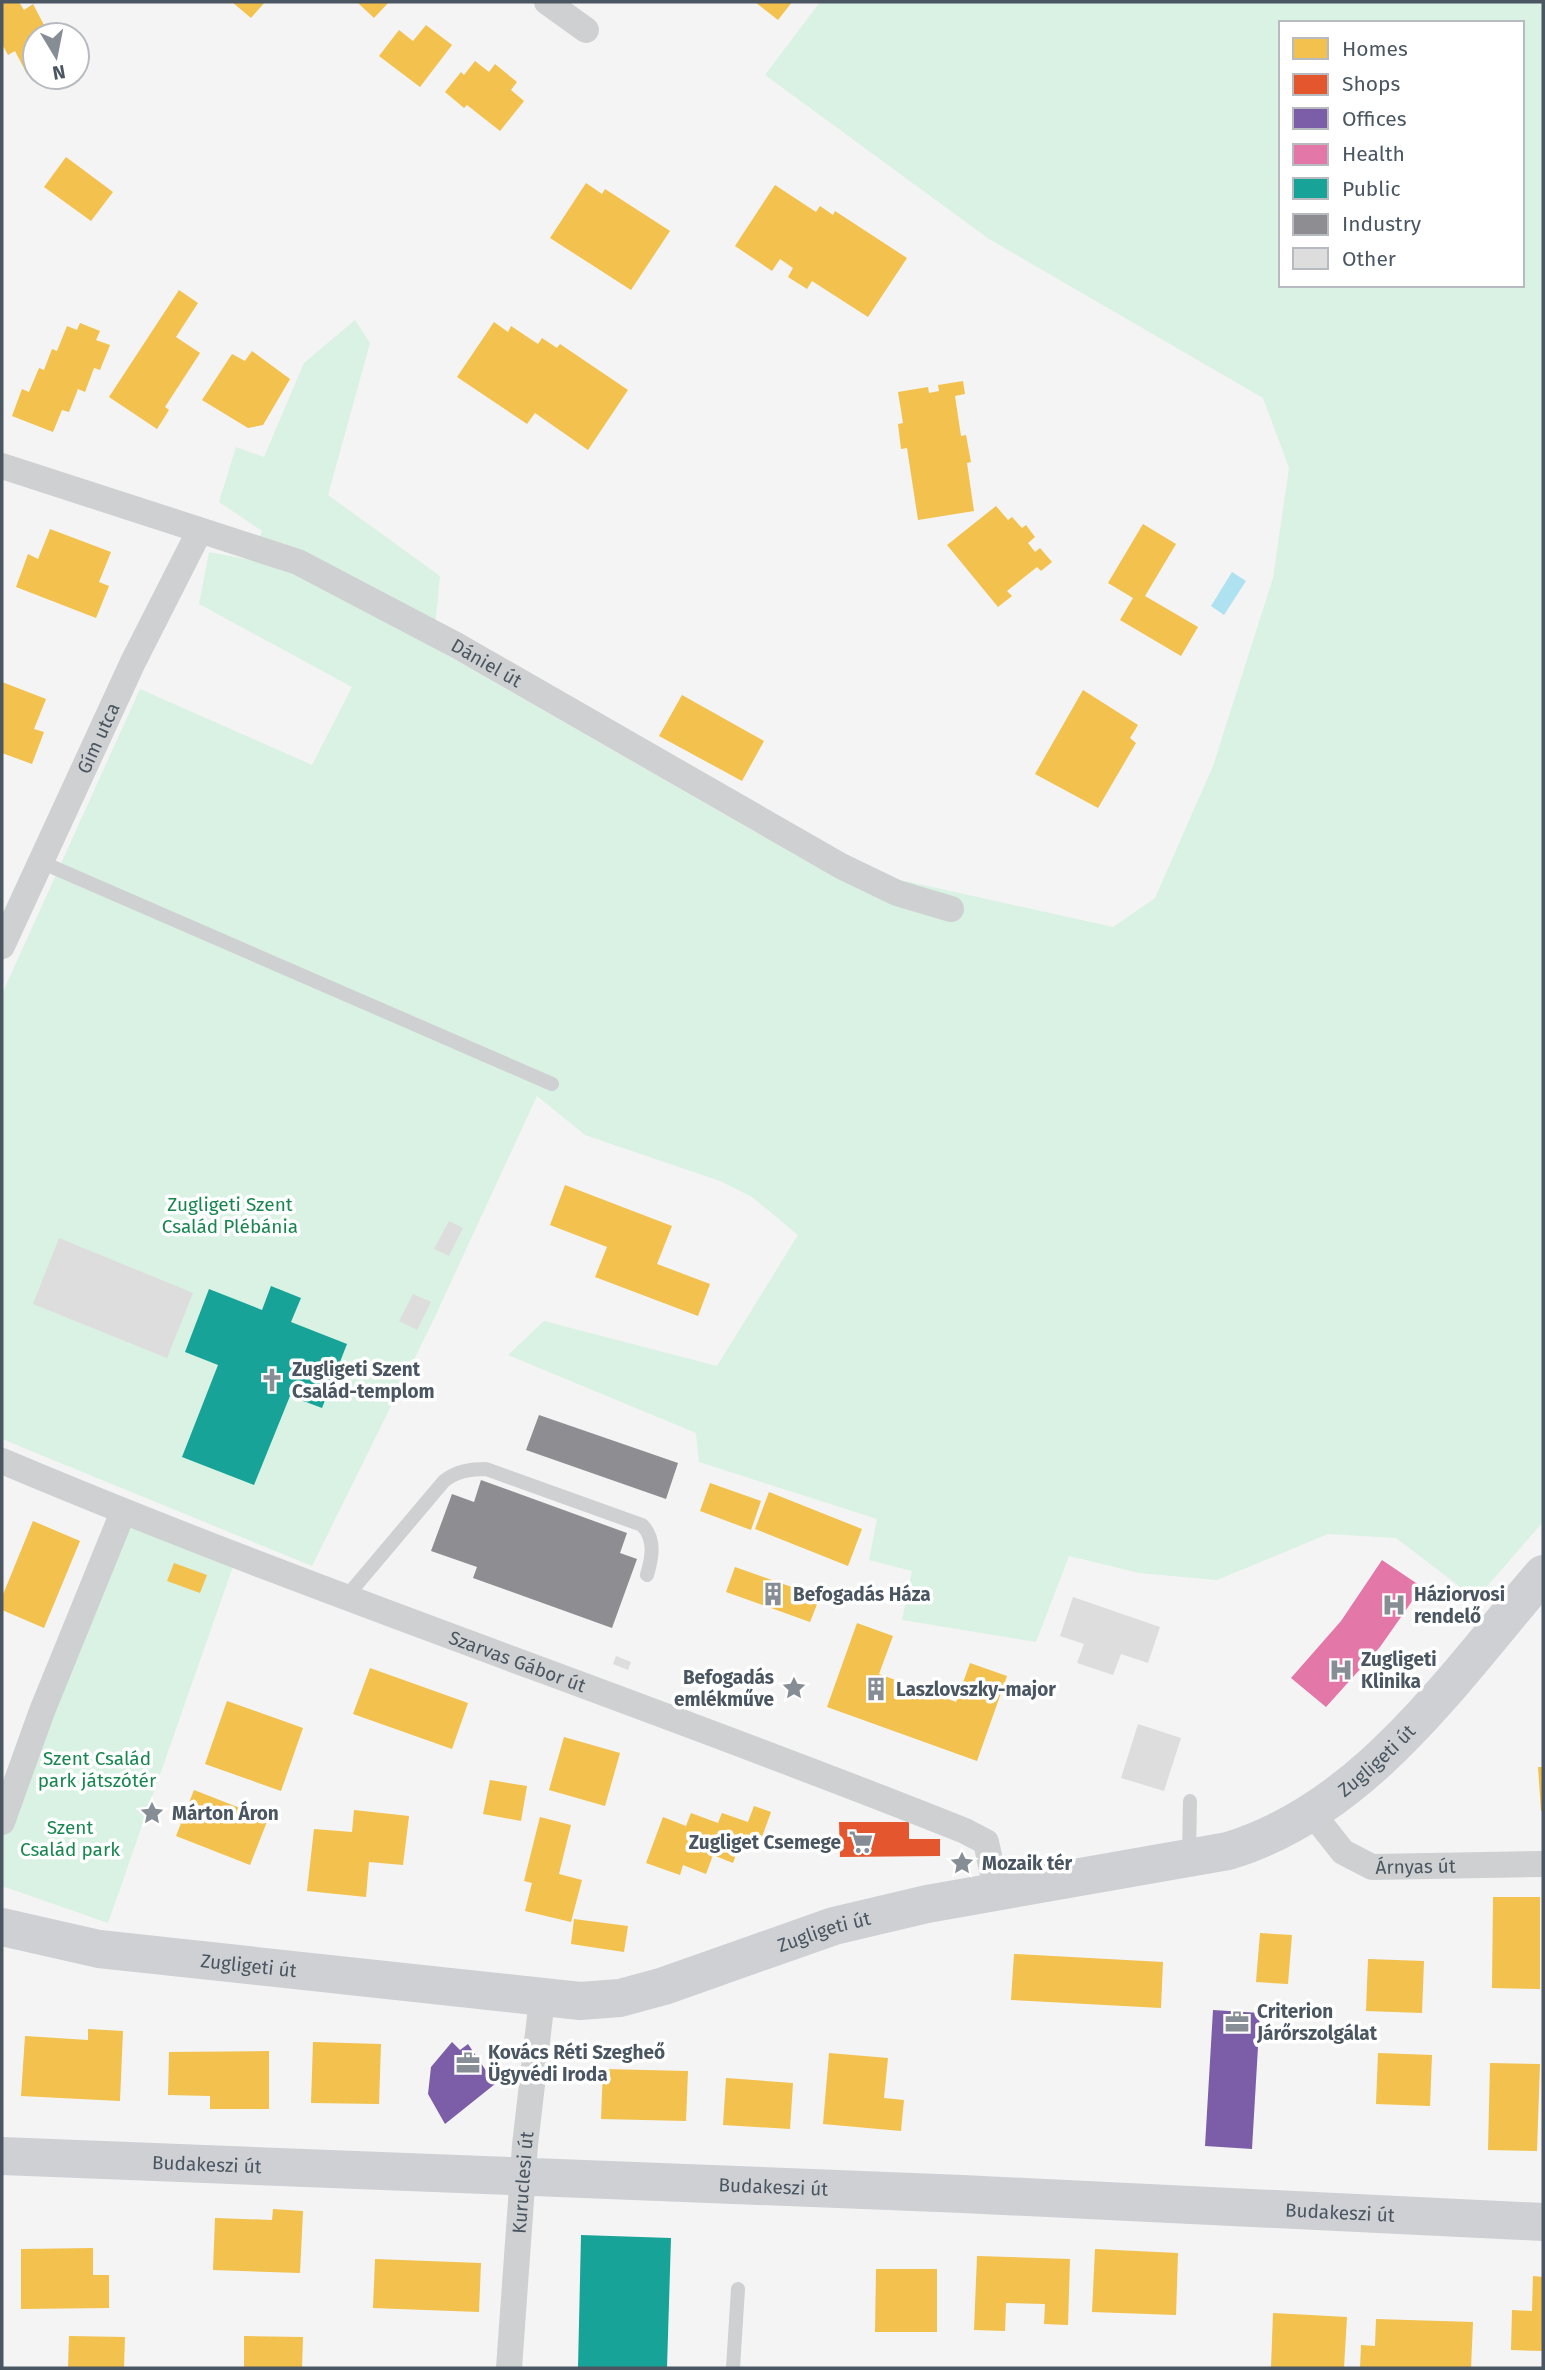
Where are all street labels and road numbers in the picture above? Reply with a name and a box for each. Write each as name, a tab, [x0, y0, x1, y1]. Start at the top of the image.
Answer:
street label: Dániel út	[447, 634, 526, 692]
street label: Gím utca	[72, 699, 125, 777]
street label: Szarvas Gábor út	[446, 1626, 589, 1697]
street label: Zugligeti út	[1333, 1720, 1420, 1802]
street label: Árnyas út	[1375, 1855, 1456, 1879]
street label: Zugligeti út	[774, 1907, 873, 1957]
street label: Zugligeti út	[199, 1949, 298, 1982]
street label: Kuruclesi út	[508, 2130, 539, 2235]
street label: Budakeszi út	[152, 2151, 262, 2178]
street label: Budakeszi út	[718, 2173, 829, 2201]
street label: Budakeszi út	[1284, 2199, 1395, 2227]

